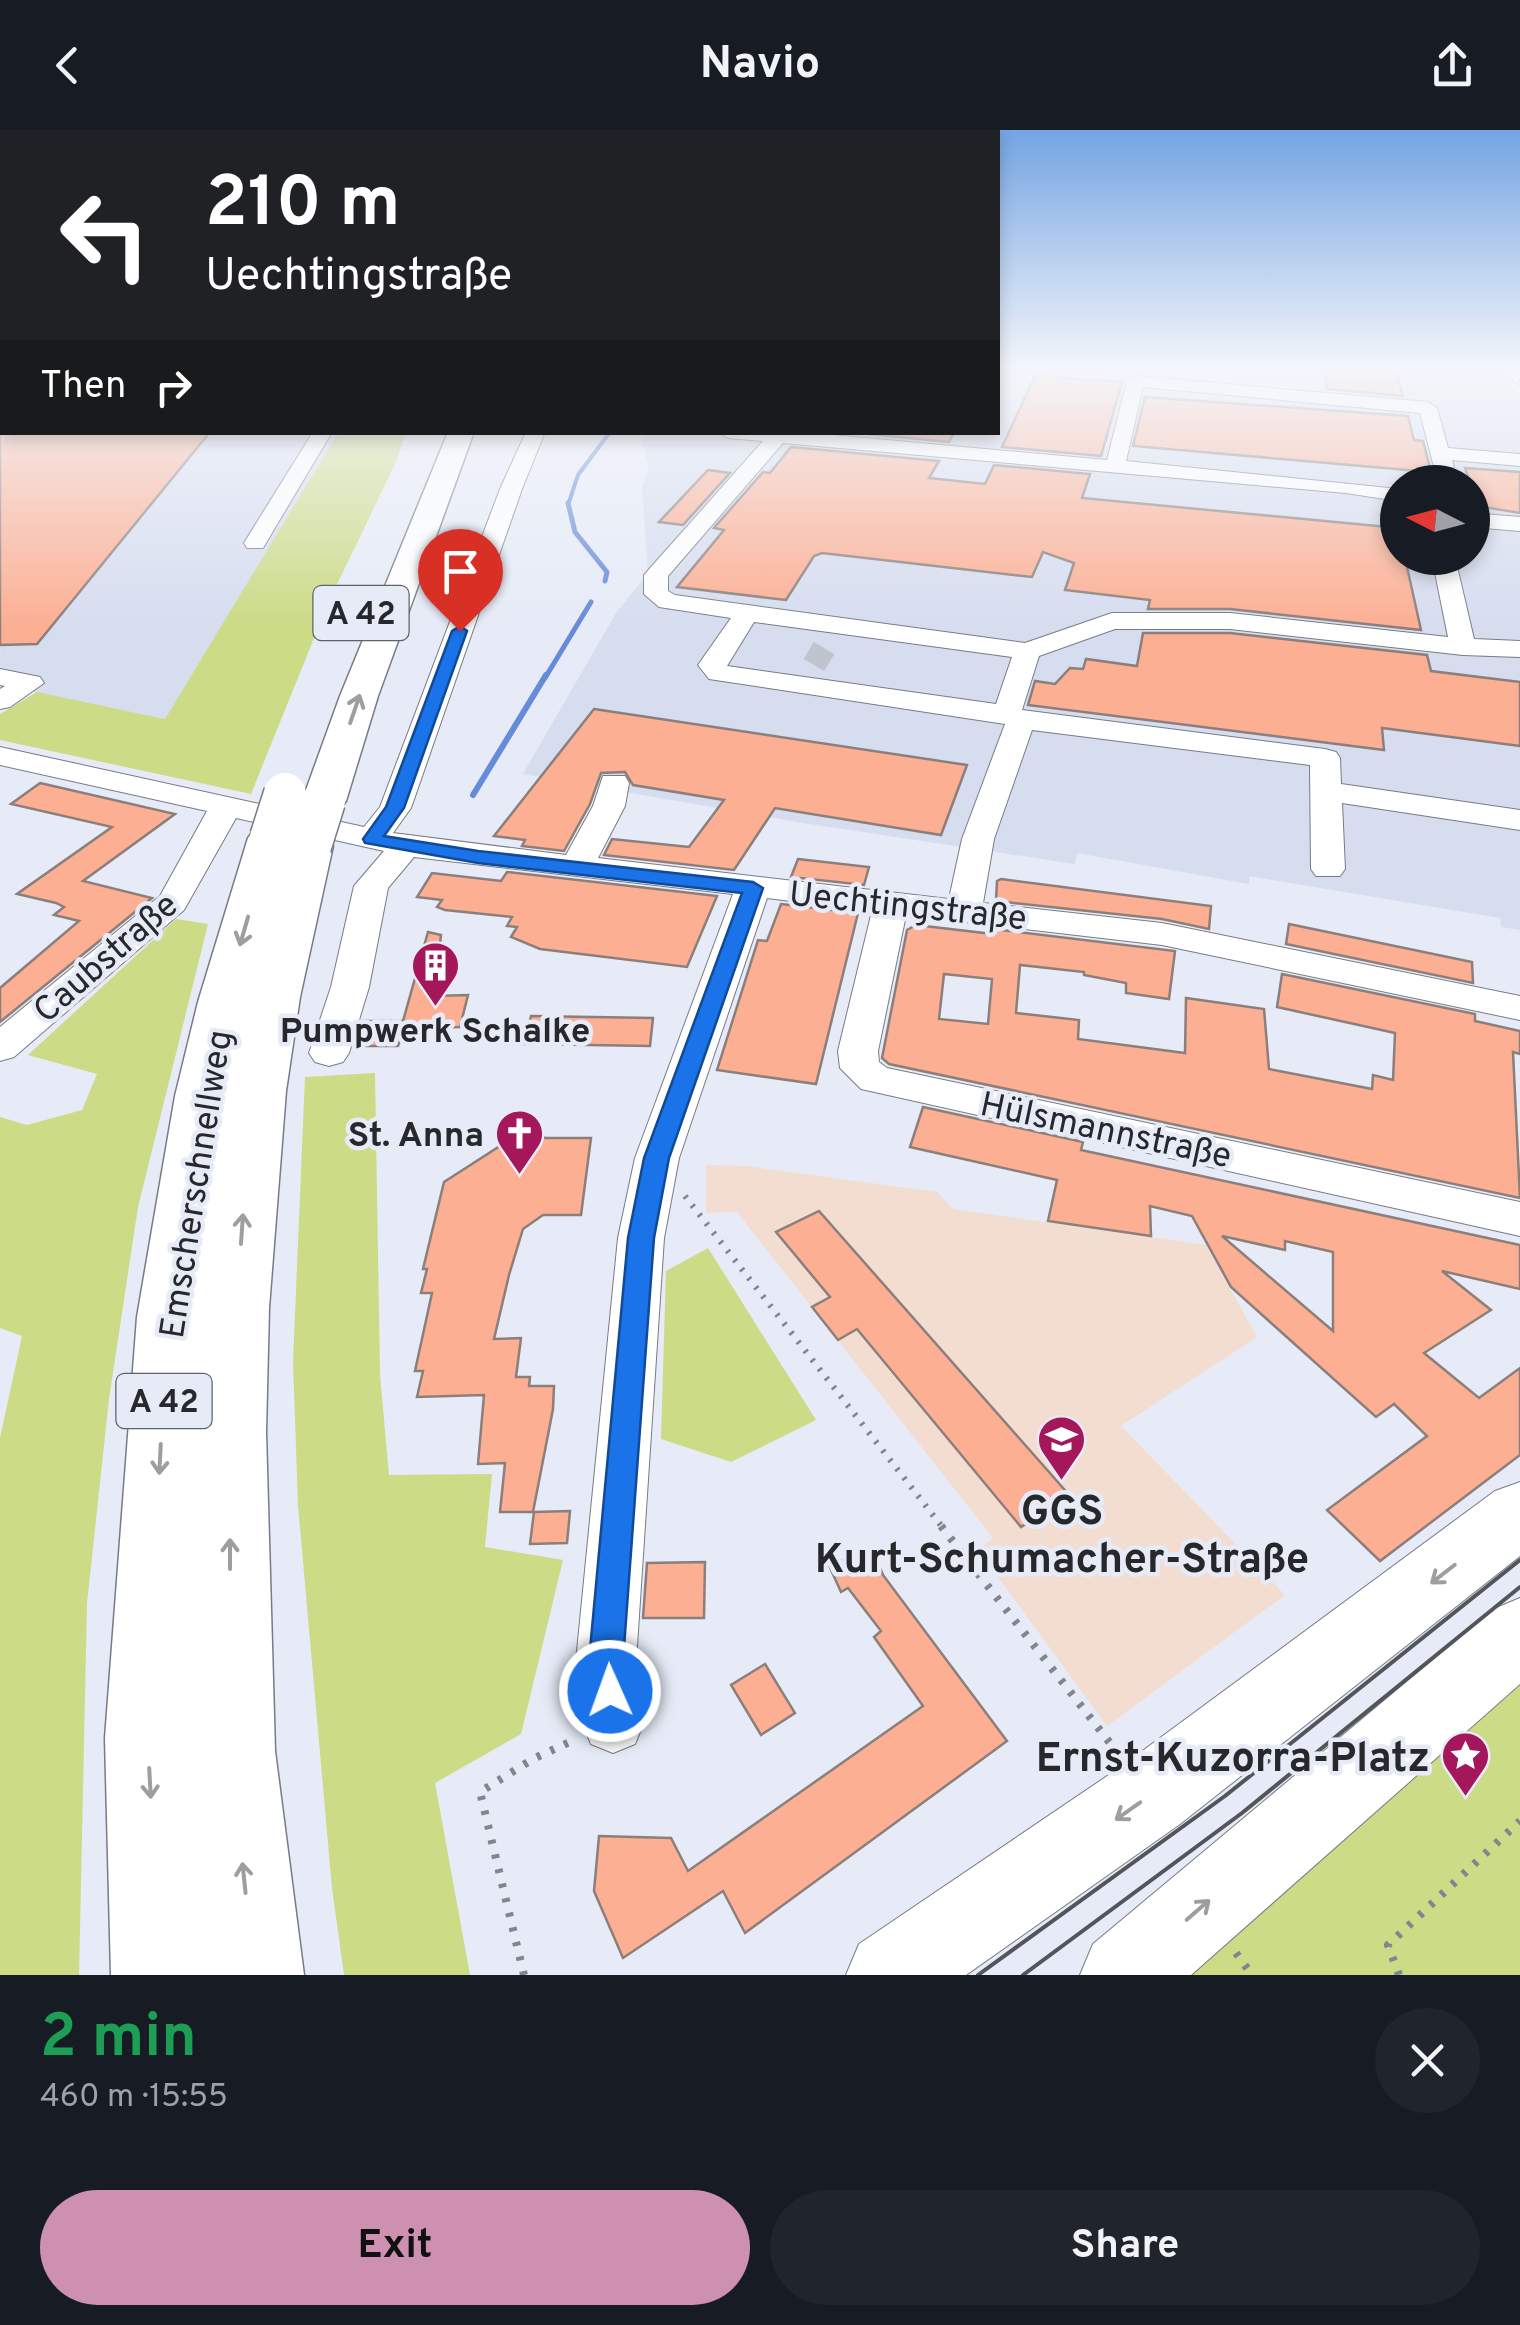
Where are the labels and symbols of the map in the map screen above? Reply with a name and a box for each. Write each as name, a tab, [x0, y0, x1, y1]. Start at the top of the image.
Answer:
north arrow	[1380, 465, 1490, 575]
pin	[418, 529, 503, 632]
road number: A 42	[314, 586, 408, 640]
one-way arrow	[347, 693, 365, 725]
street label: Uechtingstraße	[787, 874, 1029, 942]
street label: Caubstraße	[26, 884, 188, 1034]
one-way arrow	[234, 915, 252, 947]
building icon: Pumpwerk Schalke	[409, 940, 461, 1008]
place label: Pumpwerk Schalke	[280, 1011, 590, 1055]
street label: Emscherschnellweg	[152, 1027, 244, 1342]
street label: Hülsmannstraße	[976, 1084, 1235, 1180]
church icon: St. Anna	[493, 1108, 545, 1176]
place label: St. Anna	[348, 1115, 484, 1159]
one-way arrow	[233, 1214, 252, 1246]
road number: A 42	[116, 1374, 212, 1428]
school or university icon: GGS Kurt-Schumacher-Straße	[1036, 1414, 1088, 1482]
one-way arrow	[150, 1442, 169, 1474]
place label: GGS Kurt-Schumacher-Straße	[815, 1487, 1309, 1588]
one-way arrow	[220, 1538, 240, 1570]
one-way arrow	[1431, 1563, 1457, 1585]
position arrow	[558, 1639, 662, 1743]
place icon: Ernst-Kuzorra-Platz	[1439, 1730, 1491, 1798]
place label: Ernst-Kuzorra-Platz	[1036, 1734, 1430, 1787]
one-way arrow	[141, 1767, 160, 1799]
one-way arrow	[1114, 1800, 1142, 1821]
one-way arrow	[234, 1862, 253, 1895]
one-way arrow	[1184, 1900, 1210, 1922]

